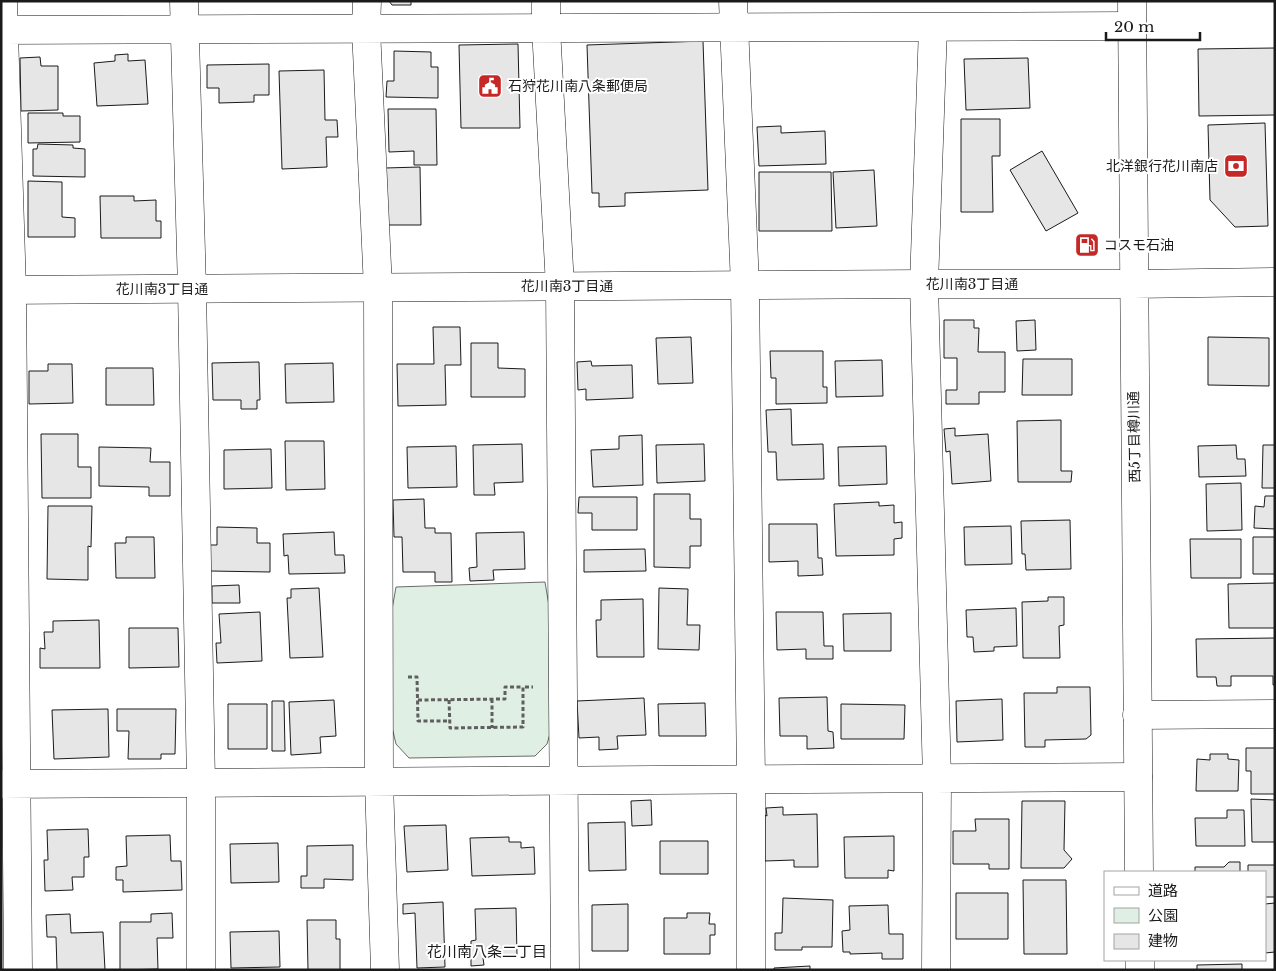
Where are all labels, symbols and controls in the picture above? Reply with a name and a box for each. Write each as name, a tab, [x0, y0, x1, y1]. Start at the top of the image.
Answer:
scale bar	[1106, 10, 1200, 42]
text: 20 m	[1114, 17, 1154, 36]
public building icon: 石狩花川南八条郵便局	[477, 73, 503, 99]
place label: 石狩花川南八条郵便局	[508, 77, 648, 95]
bank icon: 北洋銀行花川南店	[1223, 153, 1249, 179]
place label: 北洋銀行花川南店	[1106, 157, 1218, 175]
fuel station icon: コスモ石油	[1074, 232, 1100, 258]
place label: コスモ石油	[1104, 236, 1174, 254]
street label: 花川南3丁目通	[926, 275, 1018, 293]
street label: 花川南3丁目通	[521, 277, 613, 295]
street label: 花川南3丁目通	[116, 280, 208, 298]
street label: 西5丁目樽川通	[1124, 391, 1144, 483]
legend	[1104, 871, 1266, 961]
text: 道路	[1148, 881, 1178, 900]
text: 公園	[1148, 906, 1178, 925]
text: 建物	[1148, 931, 1178, 950]
district label: 花川南八条二丁目	[427, 942, 547, 961]

